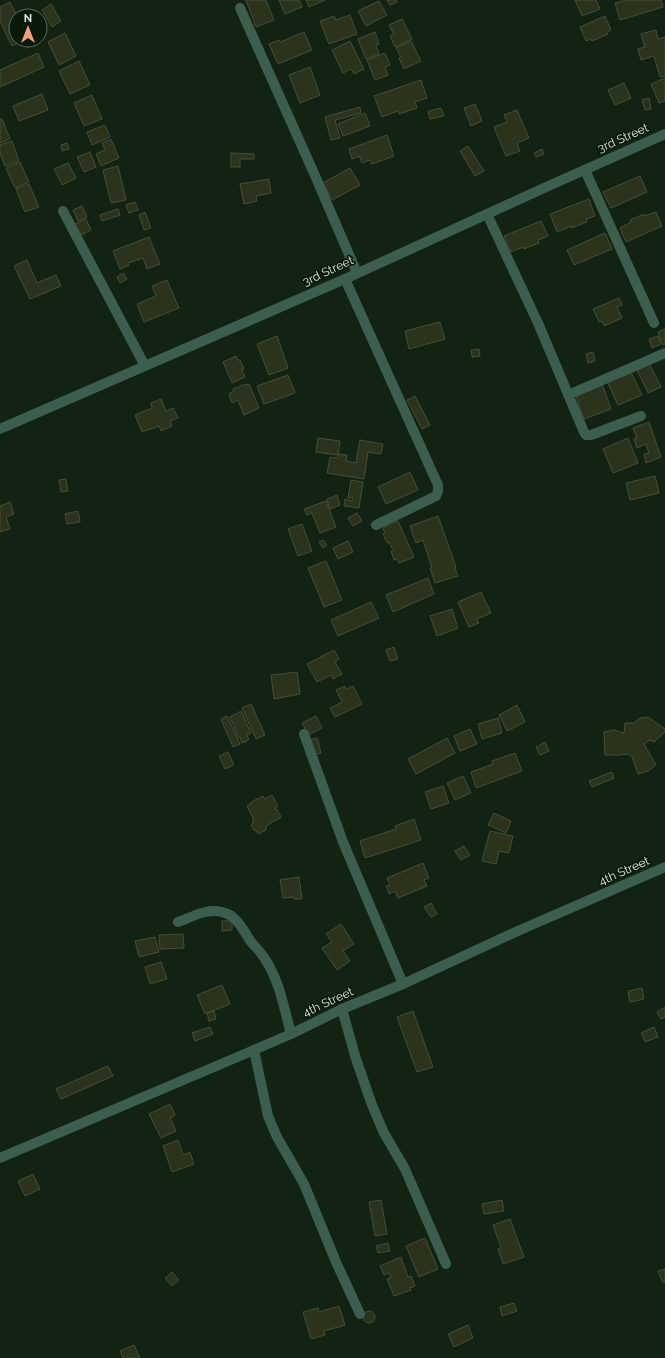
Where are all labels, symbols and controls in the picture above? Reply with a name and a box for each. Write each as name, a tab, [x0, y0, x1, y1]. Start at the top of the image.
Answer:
north arrow	[8, 8, 48, 48]
text: N	[24, 12, 32, 25]
street label: 3rd Street	[595, 121, 651, 155]
street label: 3rd Street	[300, 253, 356, 289]
street label: 4th Street	[597, 854, 651, 888]
street label: 4th Street	[301, 984, 355, 1020]

